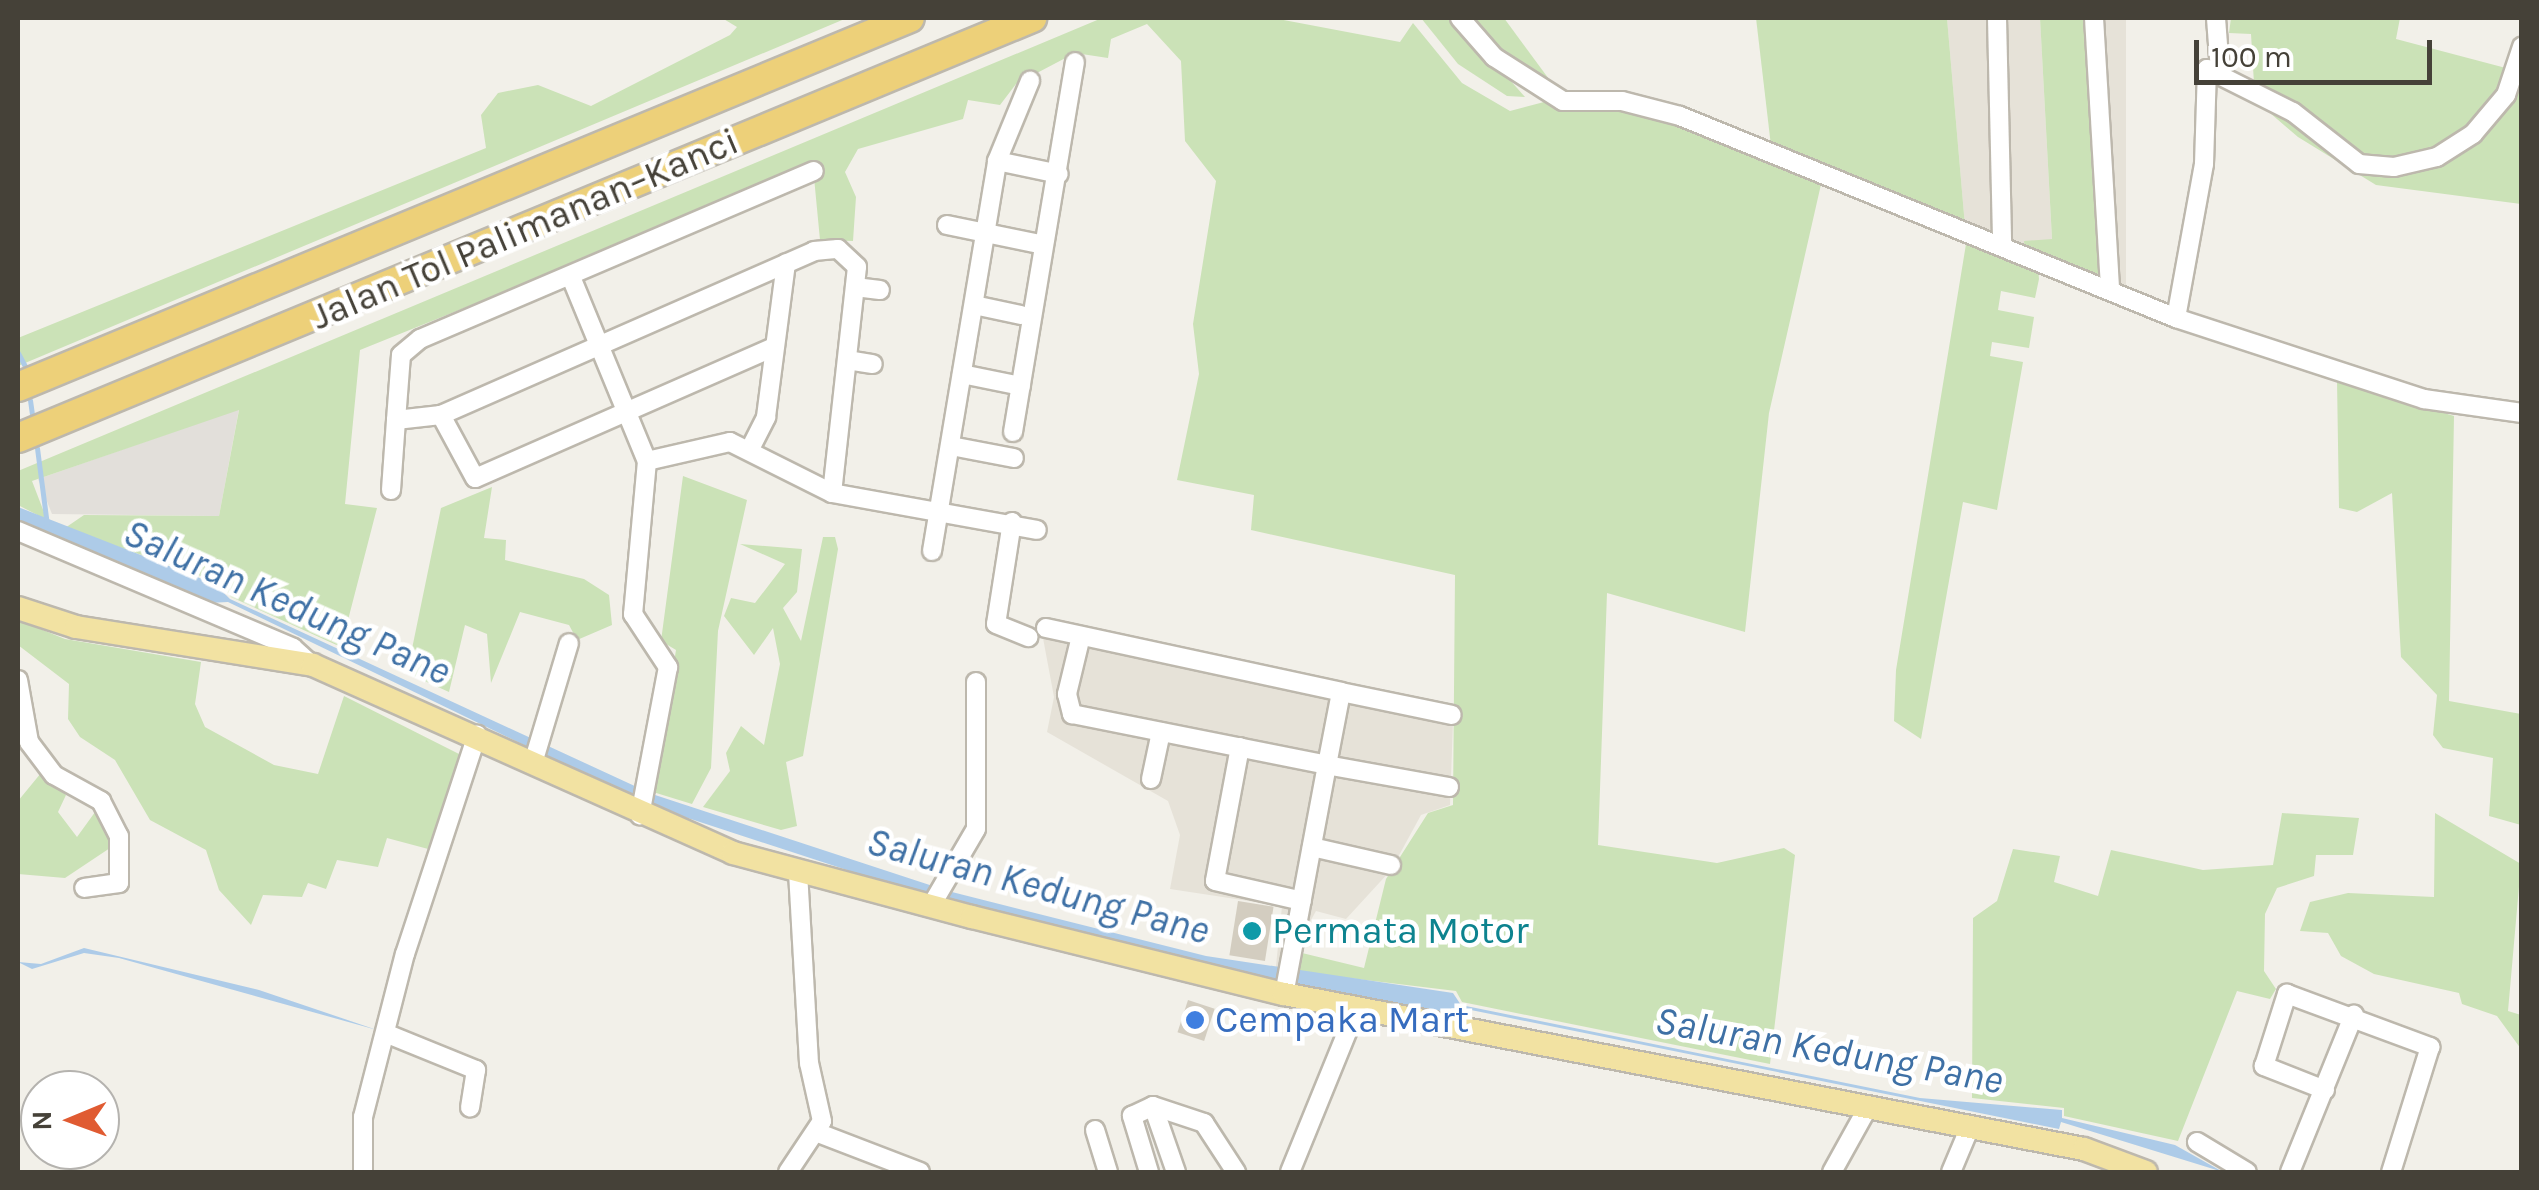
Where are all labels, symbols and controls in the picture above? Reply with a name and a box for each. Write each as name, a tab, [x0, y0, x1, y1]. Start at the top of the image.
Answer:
scale bar	[2199, 20, 2436, 82]
text: 100 m	[2211, 39, 2292, 75]
street label: Jalan Tol Palimanan–Kanci	[305, 118, 745, 340]
water label: Saluran Kedung Pane	[116, 508, 458, 696]
water label: Saluran Kedung Pane	[862, 817, 1214, 955]
place label: Permata Motor	[1272, 908, 1529, 954]
marker: Permata Motor	[1241, 920, 1263, 942]
water label: Saluran Kedung Pane	[1651, 996, 2007, 1104]
place label: Cempaka Mart	[1215, 997, 1469, 1043]
marker: Cempaka Mart	[1184, 1009, 1206, 1031]
north arrow	[20, 1070, 120, 1170]
text: N	[25, 1110, 58, 1131]

